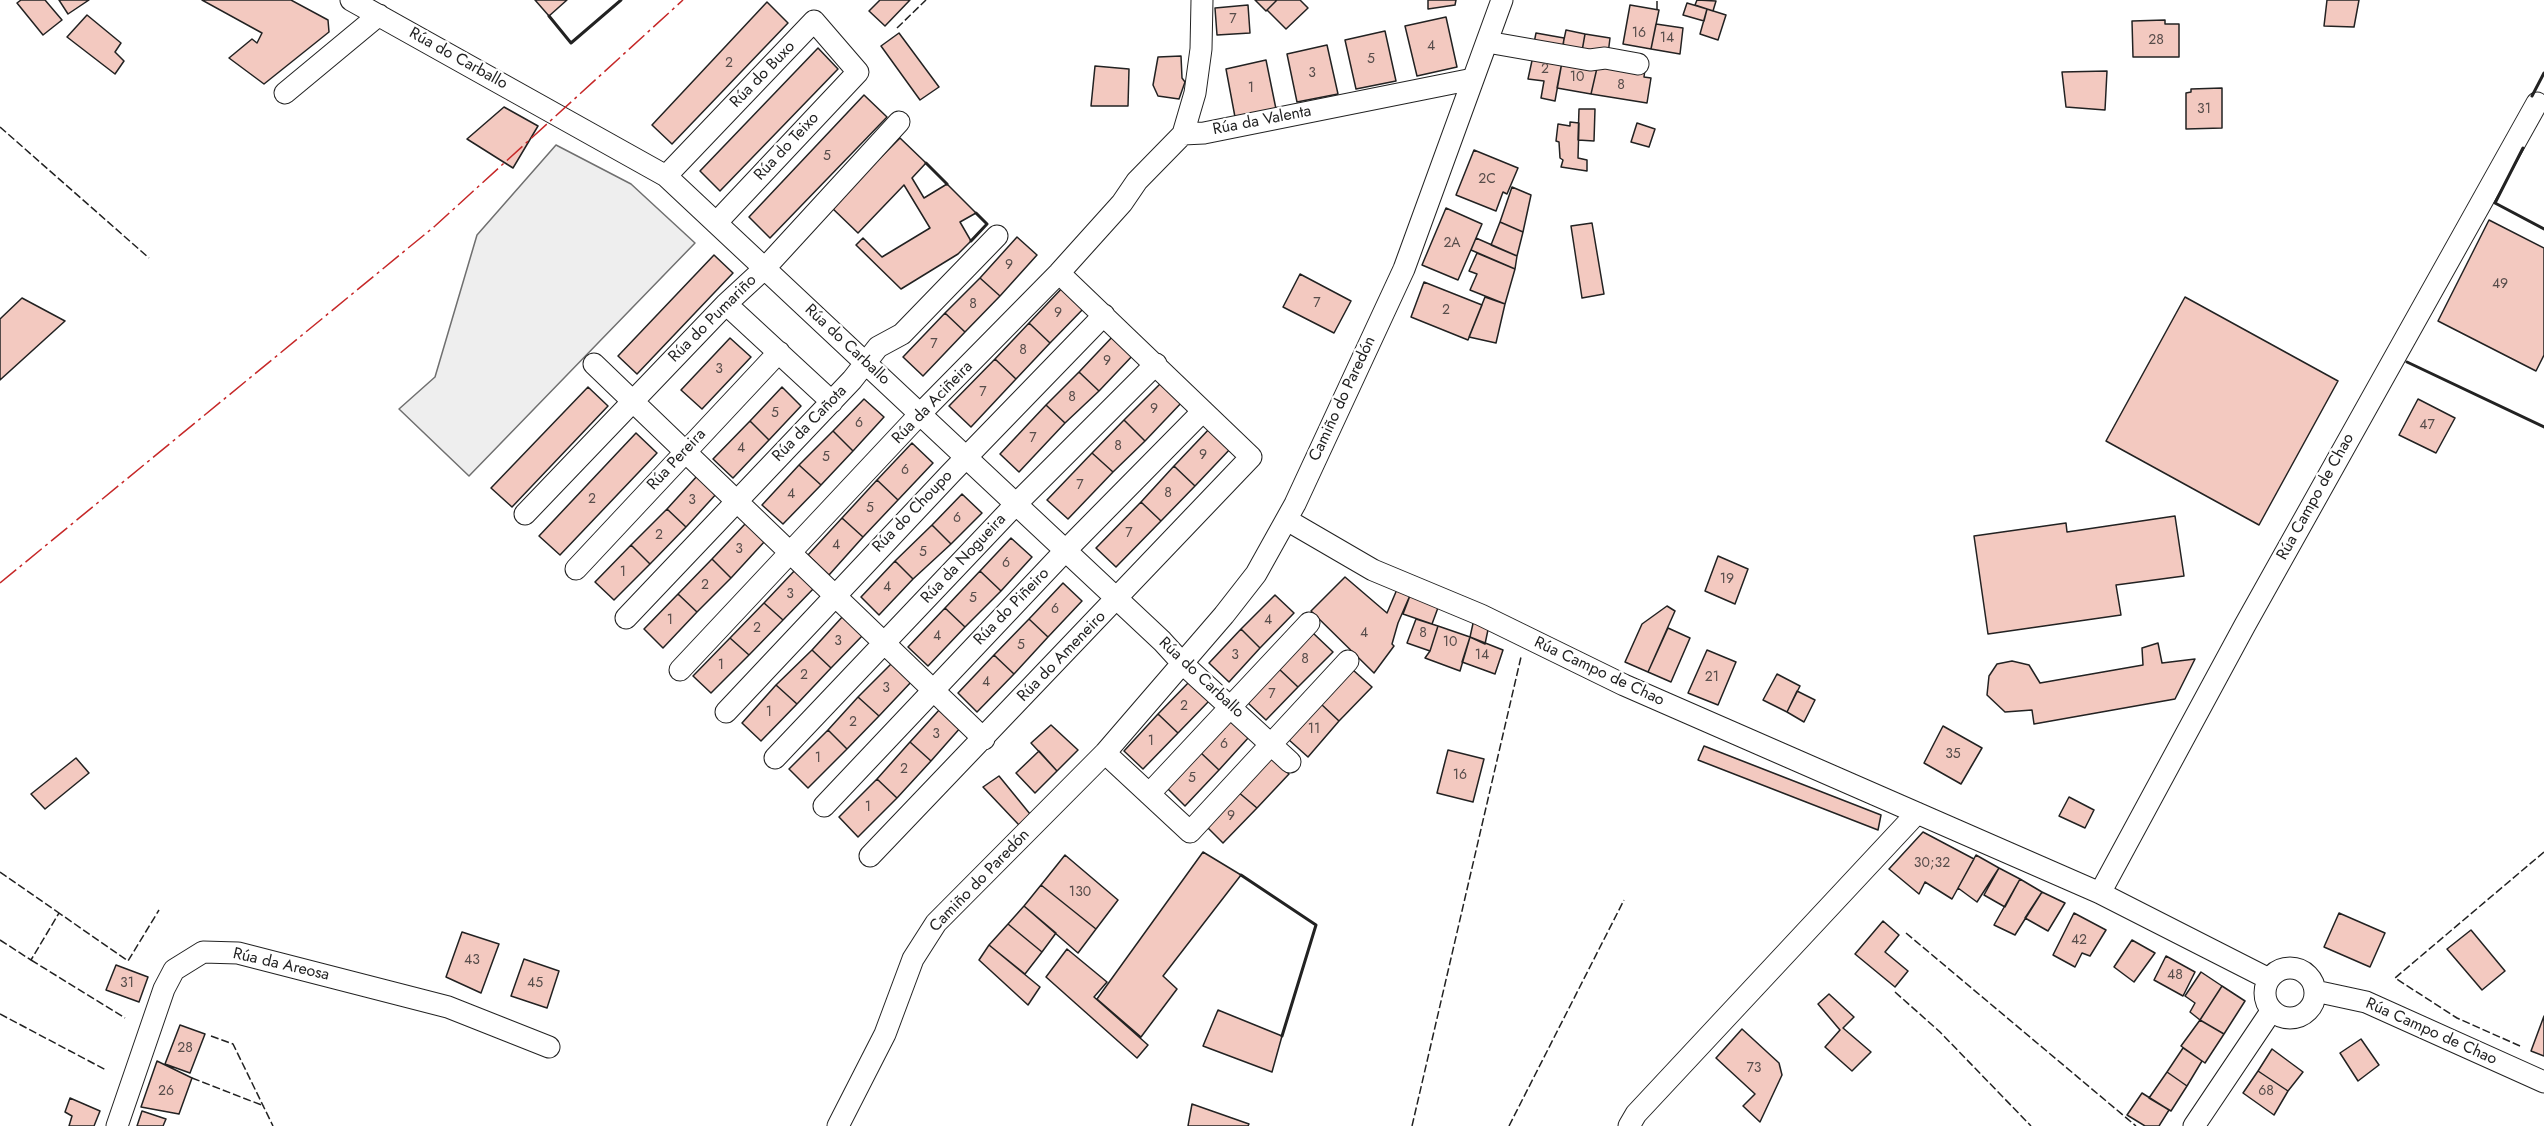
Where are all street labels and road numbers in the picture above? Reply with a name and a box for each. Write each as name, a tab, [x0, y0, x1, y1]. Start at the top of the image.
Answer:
street label: Rúa do Carballo	[405, 24, 511, 94]
street label: Rúa do Buxo	[727, 38, 799, 112]
street label: Rúa da Valenta	[1211, 102, 1313, 140]
street label: Rúa do Teixo	[751, 109, 823, 185]
street label: Rúa do Pumariño	[665, 271, 761, 367]
street label: Rúa do Carballo	[800, 301, 894, 389]
street label: Camiño do Paredón	[1306, 333, 1380, 465]
street label: Rúa da Aciñeira	[889, 358, 977, 448]
street label: Rúa da Cañota	[769, 382, 851, 466]
street label: Rúa Pereira	[644, 425, 710, 495]
street label: Rúa Campo de Chao	[2273, 430, 2359, 564]
street label: Rúa do Choupo	[869, 467, 957, 557]
street label: Rúa da Nogueira	[918, 510, 1010, 608]
street label: Rúa do Piñeiro	[970, 564, 1054, 650]
street label: Rúa do Ameneiro	[1014, 608, 1110, 706]
street label: Rúa Campo de Chao	[1531, 633, 1667, 711]
street label: Rúa do Carballo	[1154, 634, 1248, 722]
street label: Camiño do Paredón	[926, 826, 1034, 936]
street label: Rúa da Areosa	[231, 945, 331, 985]
street label: Rúa Campo de Chao	[2362, 994, 2500, 1070]

